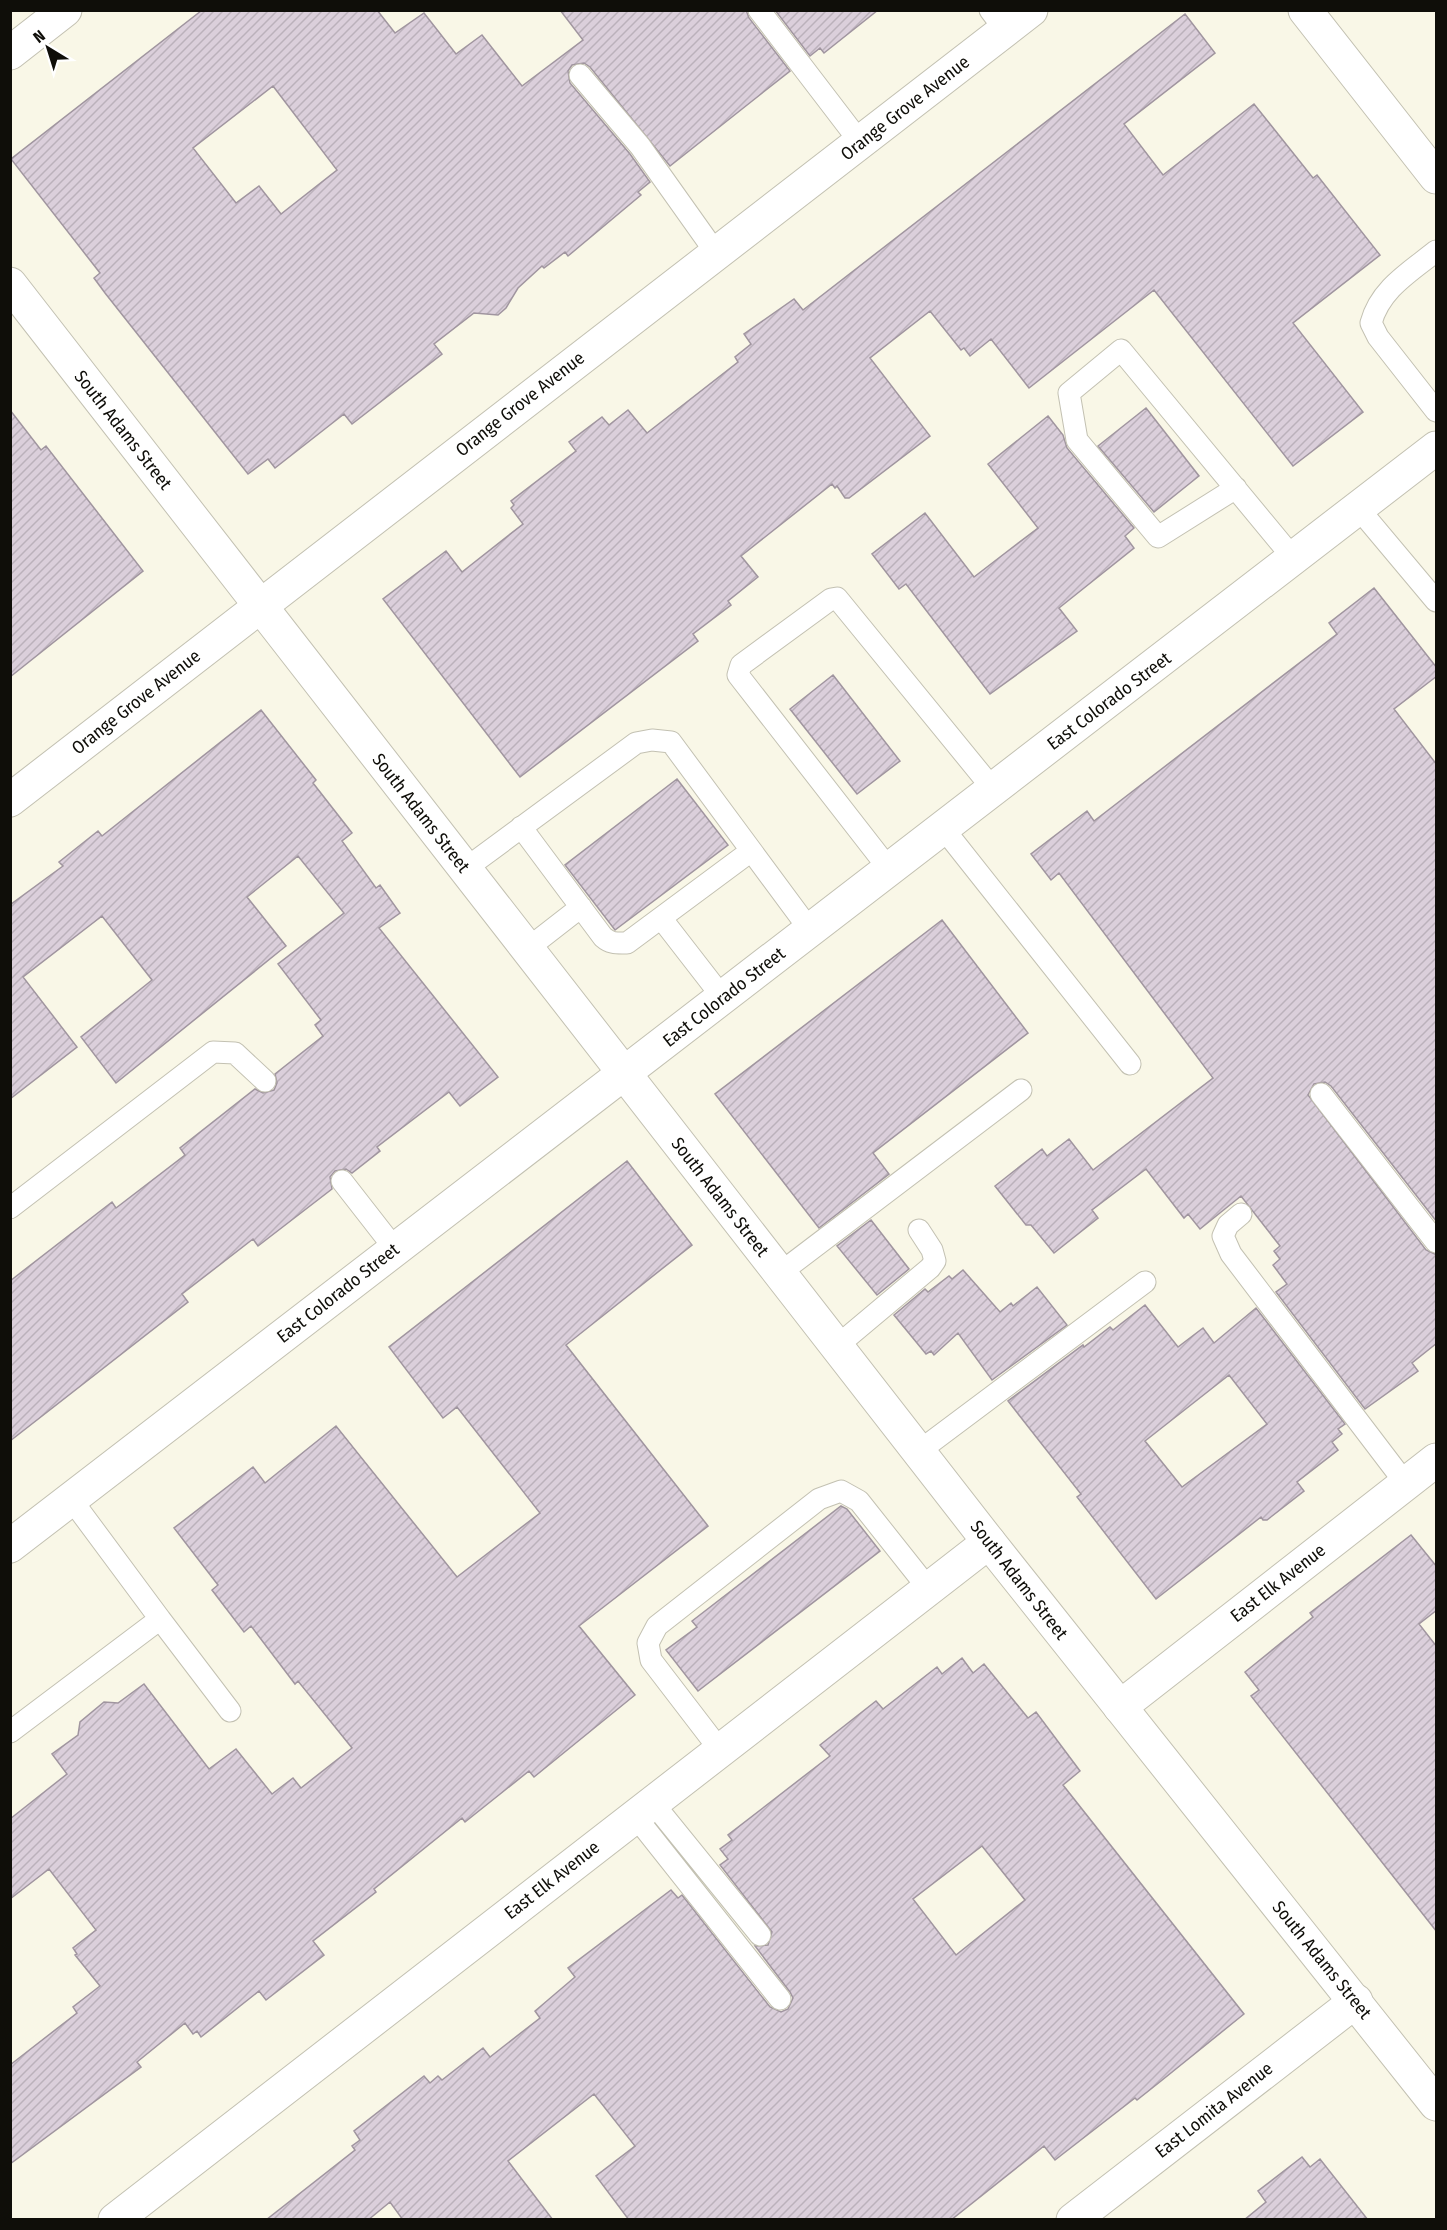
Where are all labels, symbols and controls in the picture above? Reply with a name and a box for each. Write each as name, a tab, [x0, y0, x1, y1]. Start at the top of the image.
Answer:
north arrow	[18, 18, 78, 78]
text: N	[29, 26, 49, 47]
street label: Orange Grove Avenue	[836, 51, 974, 165]
street label: Orange Grove Avenue	[451, 347, 589, 461]
street label: South Adams Street	[70, 366, 176, 494]
street label: Orange Grove Avenue	[67, 645, 205, 759]
street label: East Colorado Street	[1043, 647, 1175, 755]
street label: South Adams Street	[368, 749, 474, 877]
street label: East Colorado Street	[658, 942, 790, 1052]
street label: South Adams Street	[667, 1133, 773, 1261]
street label: East Colorado Street	[272, 1238, 404, 1348]
street label: South Adams Street	[966, 1516, 1072, 1644]
street label: East Elk Avenue	[1226, 1539, 1330, 1627]
street label: East Elk Avenue	[500, 1836, 604, 1924]
street label: South Adams Street	[1268, 1897, 1376, 2023]
street label: East Lomita Avenue	[1151, 2057, 1277, 2163]

